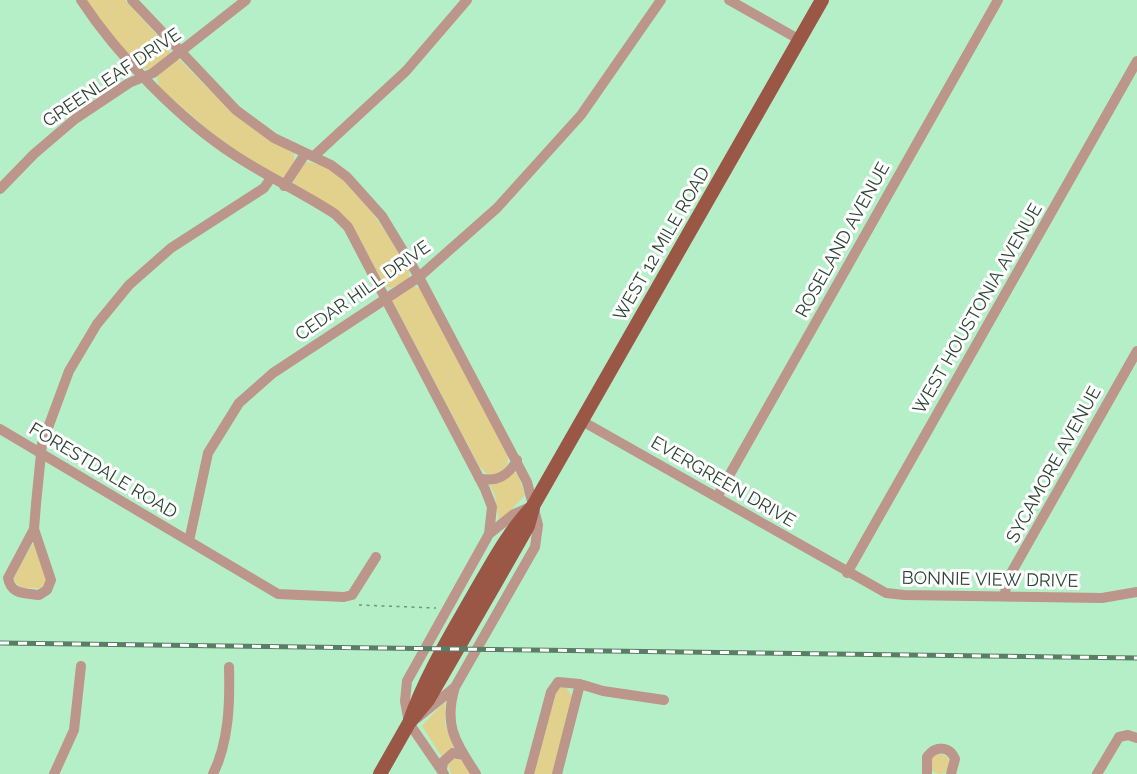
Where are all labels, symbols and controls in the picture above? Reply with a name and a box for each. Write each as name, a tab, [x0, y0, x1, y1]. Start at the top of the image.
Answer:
street label: GREENLEAF DRIVE	[39, 24, 185, 132]
street label: ROSELAND AVENUE	[791, 159, 895, 321]
street label: WEST 12 MILE ROAD	[609, 163, 715, 325]
street label: WEST HOUSTONIA AVENUE	[909, 200, 1047, 418]
street label: CEDAR HILL DRIVE	[291, 236, 435, 346]
street label: SYCAMORE AVENUE	[1002, 383, 1106, 547]
street label: FORESTDALE ROAD	[25, 418, 181, 524]
street label: EVERGREEN DRIVE	[647, 432, 799, 532]
street label: BONNIE VIEW DRIVE	[901, 568, 1079, 592]

